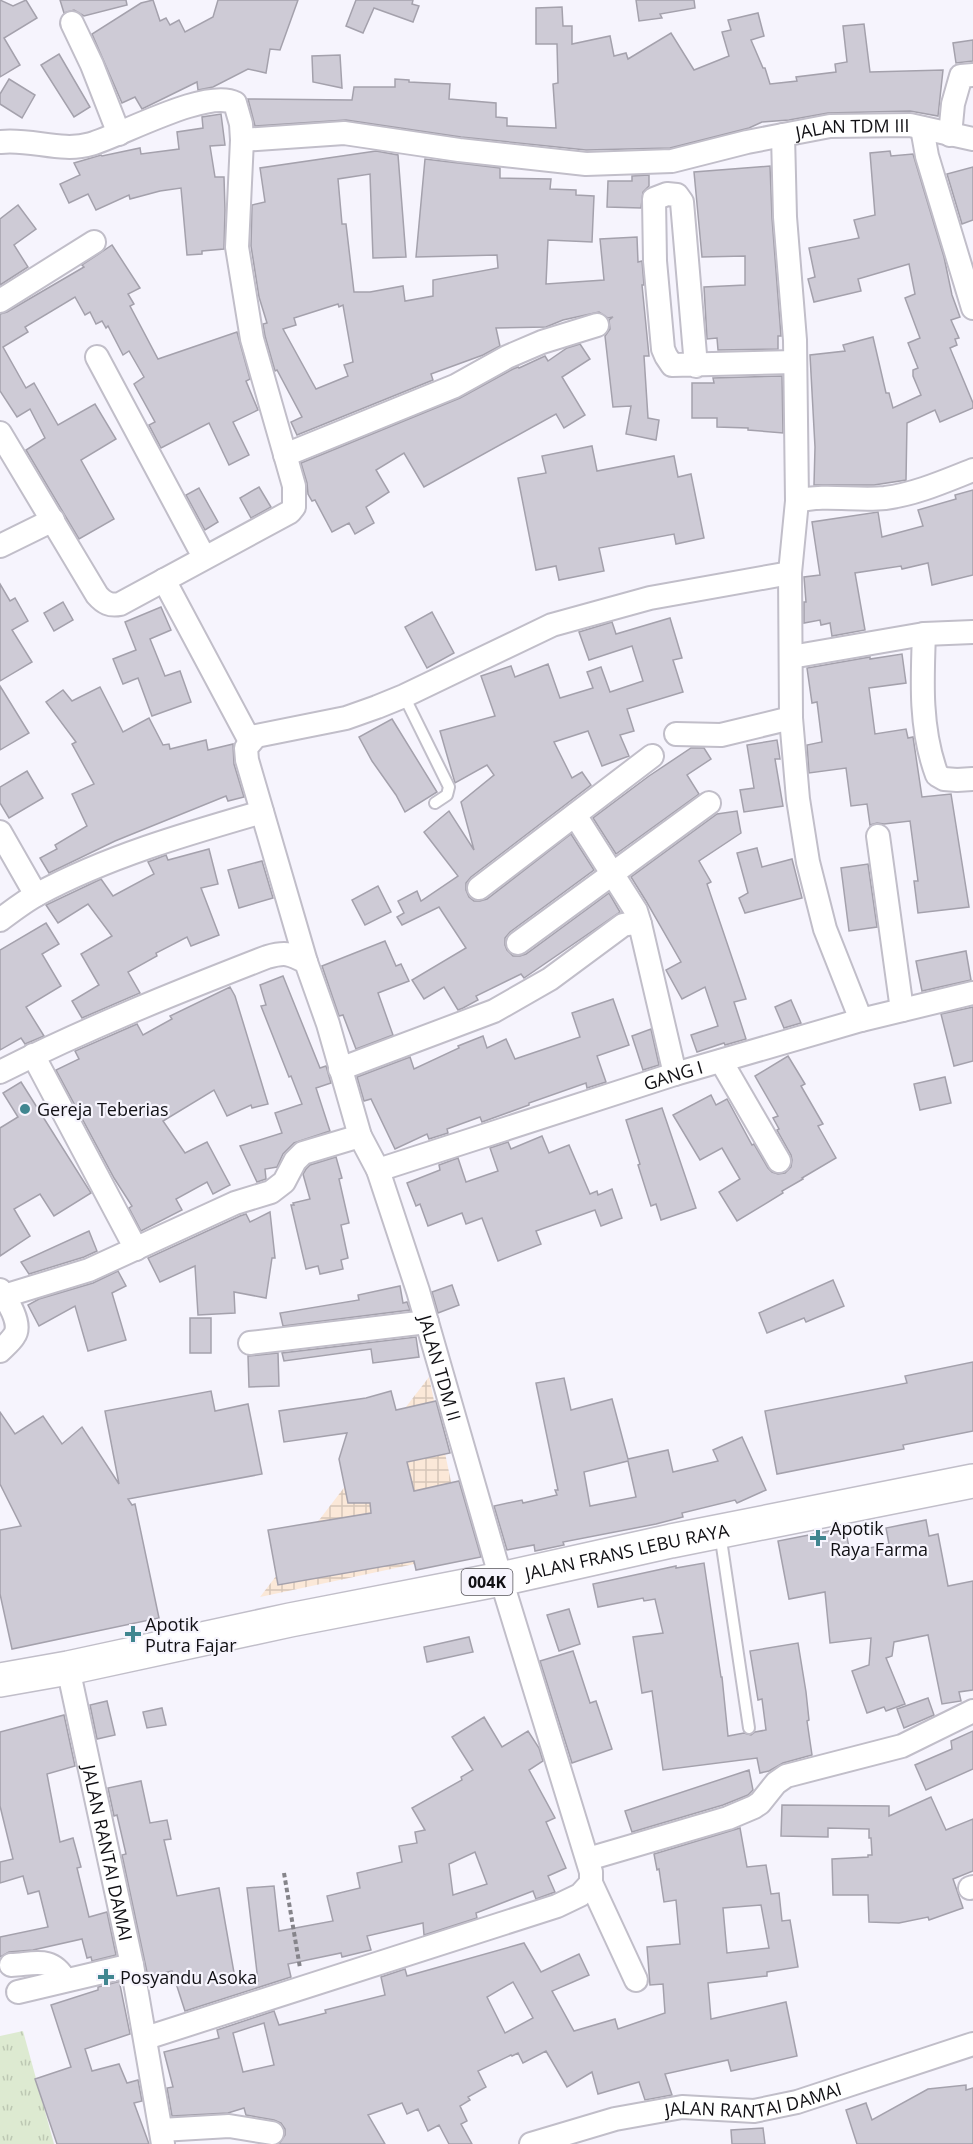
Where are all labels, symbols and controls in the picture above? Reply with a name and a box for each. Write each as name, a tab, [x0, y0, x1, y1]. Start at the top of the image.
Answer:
street label: JALAN TDM III	[792, 113, 910, 145]
street label: GANG I	[640, 1055, 706, 1095]
place label: Gereja Teberias	[37, 1097, 169, 1121]
marker: Gereja Teberias	[18, 1102, 32, 1116]
street label: JALAN TDM II	[413, 1310, 467, 1424]
place label: Apotik Raya Farma	[830, 1516, 928, 1561]
street label: JALAN FRANS LEBU RAYA	[521, 1518, 732, 1586]
marker: Apotik Raya Farma	[811, 1531, 825, 1545]
road number: 004K	[462, 1569, 512, 1595]
place label: Apotik Putra Fajar	[145, 1612, 237, 1657]
marker: Apotik Putra Fajar	[126, 1627, 140, 1641]
street label: JALAN RANTAI DAMAI	[77, 1761, 138, 1943]
place label: Posyandu Asoka	[120, 1965, 257, 1989]
marker: Posyandu Asoka	[97, 1968, 115, 1986]
street label: JALAN RANTAI DAMAI	[661, 2076, 844, 2123]

